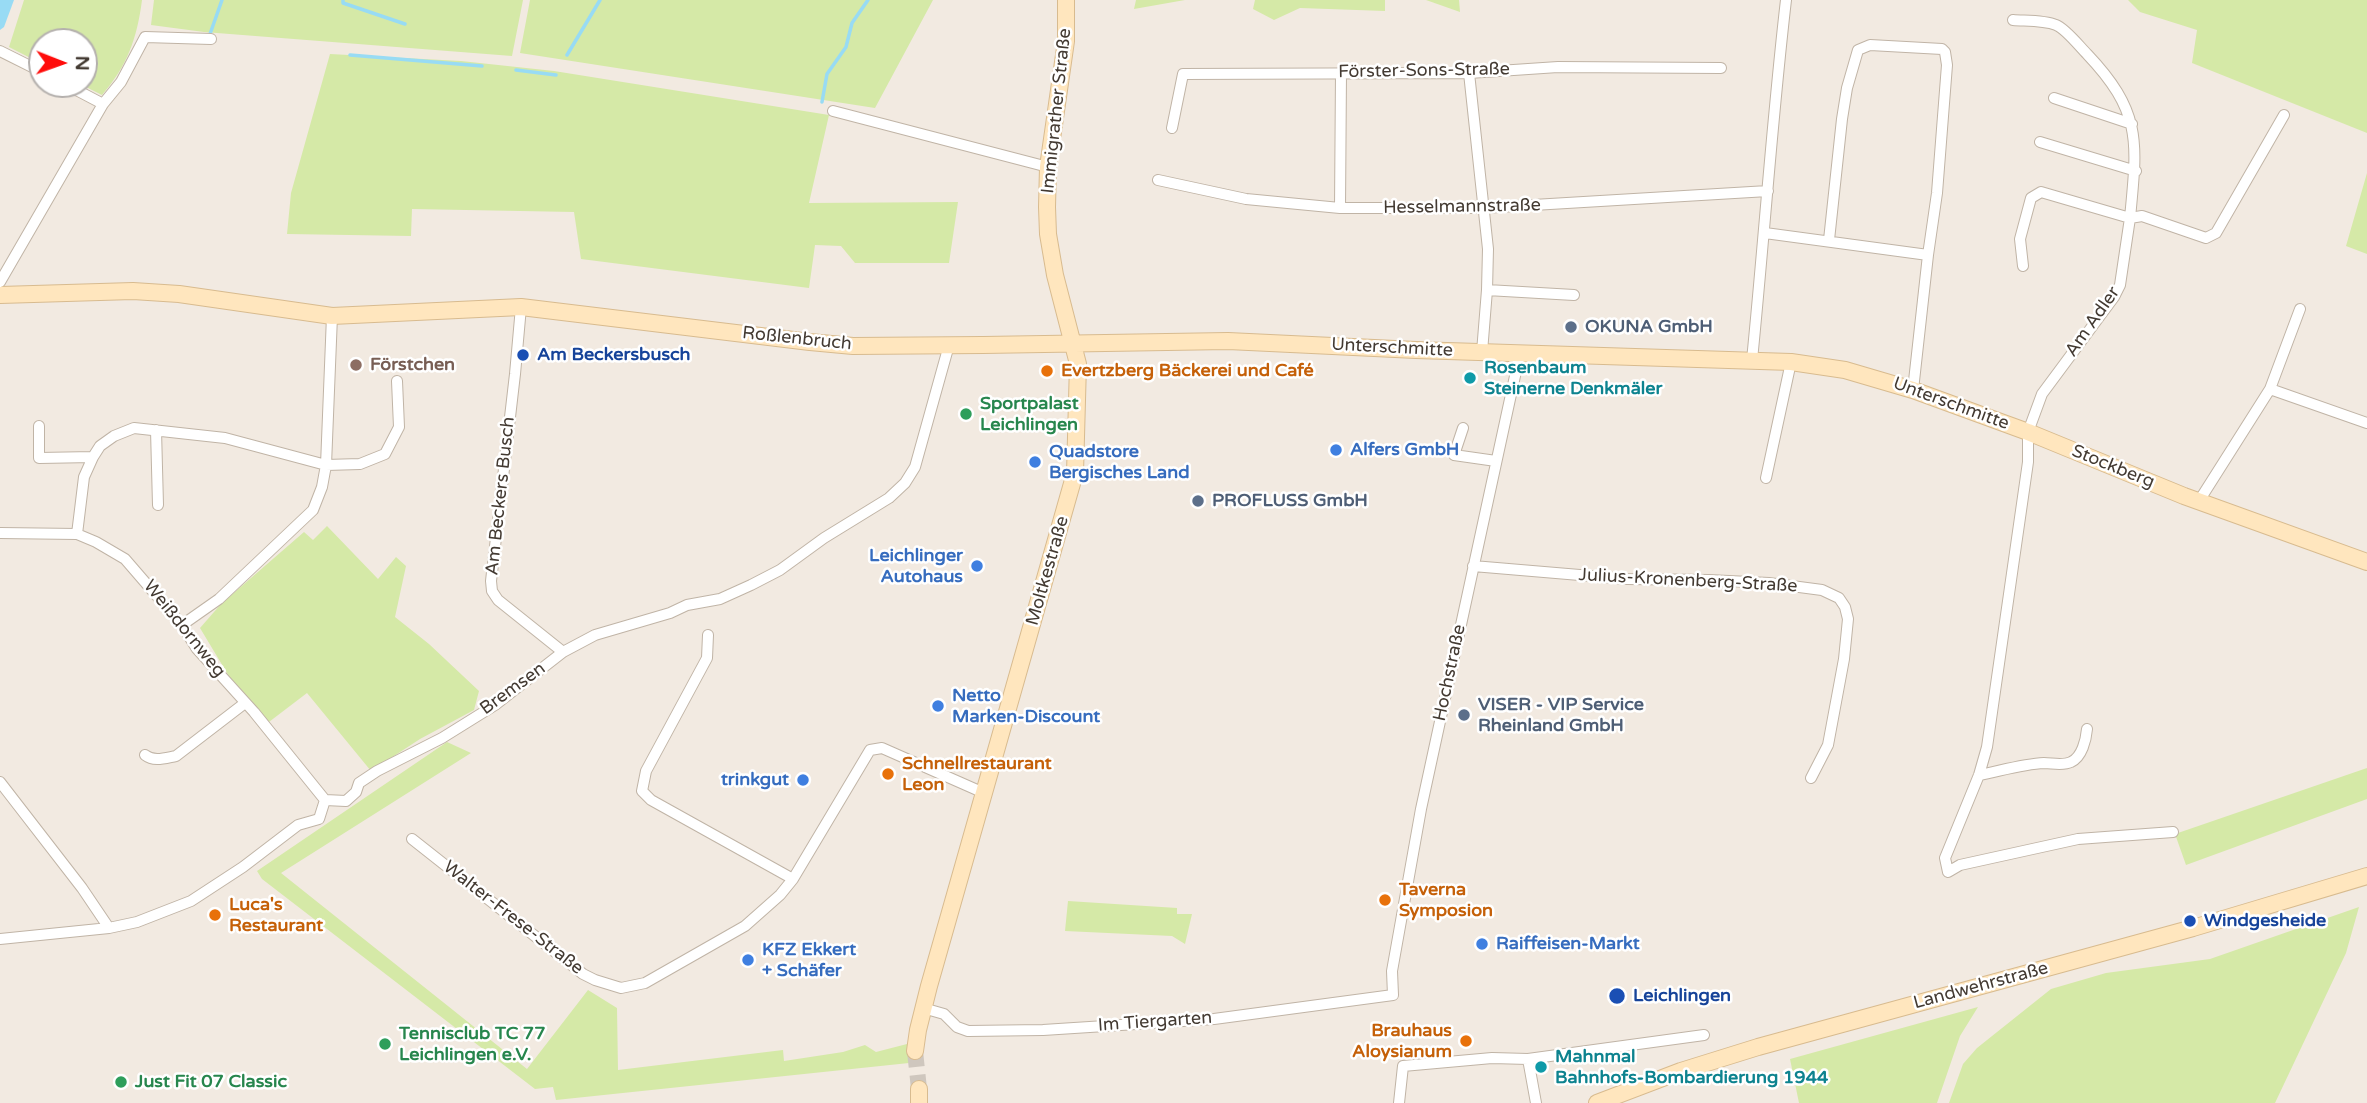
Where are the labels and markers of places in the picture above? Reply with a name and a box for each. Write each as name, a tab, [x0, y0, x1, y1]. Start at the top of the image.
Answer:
place label: OKUNA GmbH	[1585, 316, 1713, 338]
marker: OKUNA GmbH	[1563, 319, 1579, 335]
place label: Am Beckersbusch	[537, 344, 691, 366]
marker: Am Beckersbusch	[515, 347, 531, 363]
place label: Förstchen	[370, 354, 455, 376]
marker: Förstchen	[348, 357, 364, 373]
place label: Rosenbaum Steinerne Denkmäler	[1484, 357, 1662, 400]
place label: Evertzberg Bäckerei und Café	[1061, 360, 1314, 382]
marker: Evertzberg Bäckerei und Café	[1039, 363, 1055, 379]
marker: Rosenbaum Steinerne Denkmäler	[1462, 370, 1478, 386]
place label: Sportpalast Leichlingen	[980, 393, 1079, 436]
marker: Sportpalast Leichlingen	[958, 406, 974, 422]
place label: Alfers GmbH	[1350, 439, 1459, 461]
place label: Quadstore Bergisches Land	[1049, 441, 1190, 484]
marker: Alfers GmbH	[1328, 442, 1344, 458]
marker: Quadstore Bergisches Land	[1027, 454, 1043, 470]
place label: PROFLUSS GmbH	[1212, 490, 1368, 512]
marker: PROFLUSS GmbH	[1190, 493, 1206, 509]
place label: Leichlinger Autohaus	[869, 545, 963, 588]
marker: Leichlinger Autohaus	[969, 558, 985, 574]
place label: Netto Marken-Discount	[952, 685, 1100, 728]
place label: VISER - VIP Service Rheinland GmbH	[1478, 694, 1644, 736]
marker: Netto Marken-Discount	[930, 698, 946, 714]
marker: VISER - VIP Service Rheinland GmbH	[1456, 707, 1472, 723]
place label: Schnellrestaurant Leon	[902, 753, 1052, 796]
marker: Schnellrestaurant Leon	[880, 766, 896, 782]
place label: trinkgut	[721, 769, 789, 791]
marker: trinkgut	[795, 772, 811, 788]
place label: Taverna Symposion	[1399, 879, 1493, 922]
marker: Taverna Symposion	[1377, 892, 1393, 908]
place label: Luca's Restaurant	[229, 894, 323, 936]
marker: Luca's Restaurant	[207, 907, 223, 923]
place label: Windgesheide	[2204, 910, 2326, 932]
marker: Windgesheide	[2182, 913, 2198, 929]
place label: Raiffeisen-Markt	[1496, 933, 1640, 955]
marker: Raiffeisen-Markt	[1474, 936, 1490, 952]
place label: KFZ Ekkert + Schäfer	[762, 939, 856, 982]
marker: KFZ Ekkert + Schäfer	[740, 952, 756, 968]
place label: Leichlingen	[1633, 985, 1731, 1007]
marker: Leichlingen	[1607, 986, 1627, 1006]
place label: Brauhaus Aloysianum	[1352, 1020, 1452, 1062]
place label: Tennisclub TC 77 Leichlingen e.V.	[399, 1023, 545, 1066]
marker: Brauhaus Aloysianum	[1458, 1033, 1474, 1049]
marker: Tennisclub TC 77 Leichlingen e.V.	[377, 1036, 393, 1052]
place label: Mahnmal Bahnhofs-Bombardierung 1944	[1555, 1046, 1828, 1088]
marker: Mahnmal Bahnhofs-Bombardierung 1944	[1533, 1059, 1549, 1075]
place label: Just Fit 07 Classic	[135, 1071, 287, 1093]
marker: Just Fit 07 Classic	[113, 1074, 129, 1090]

